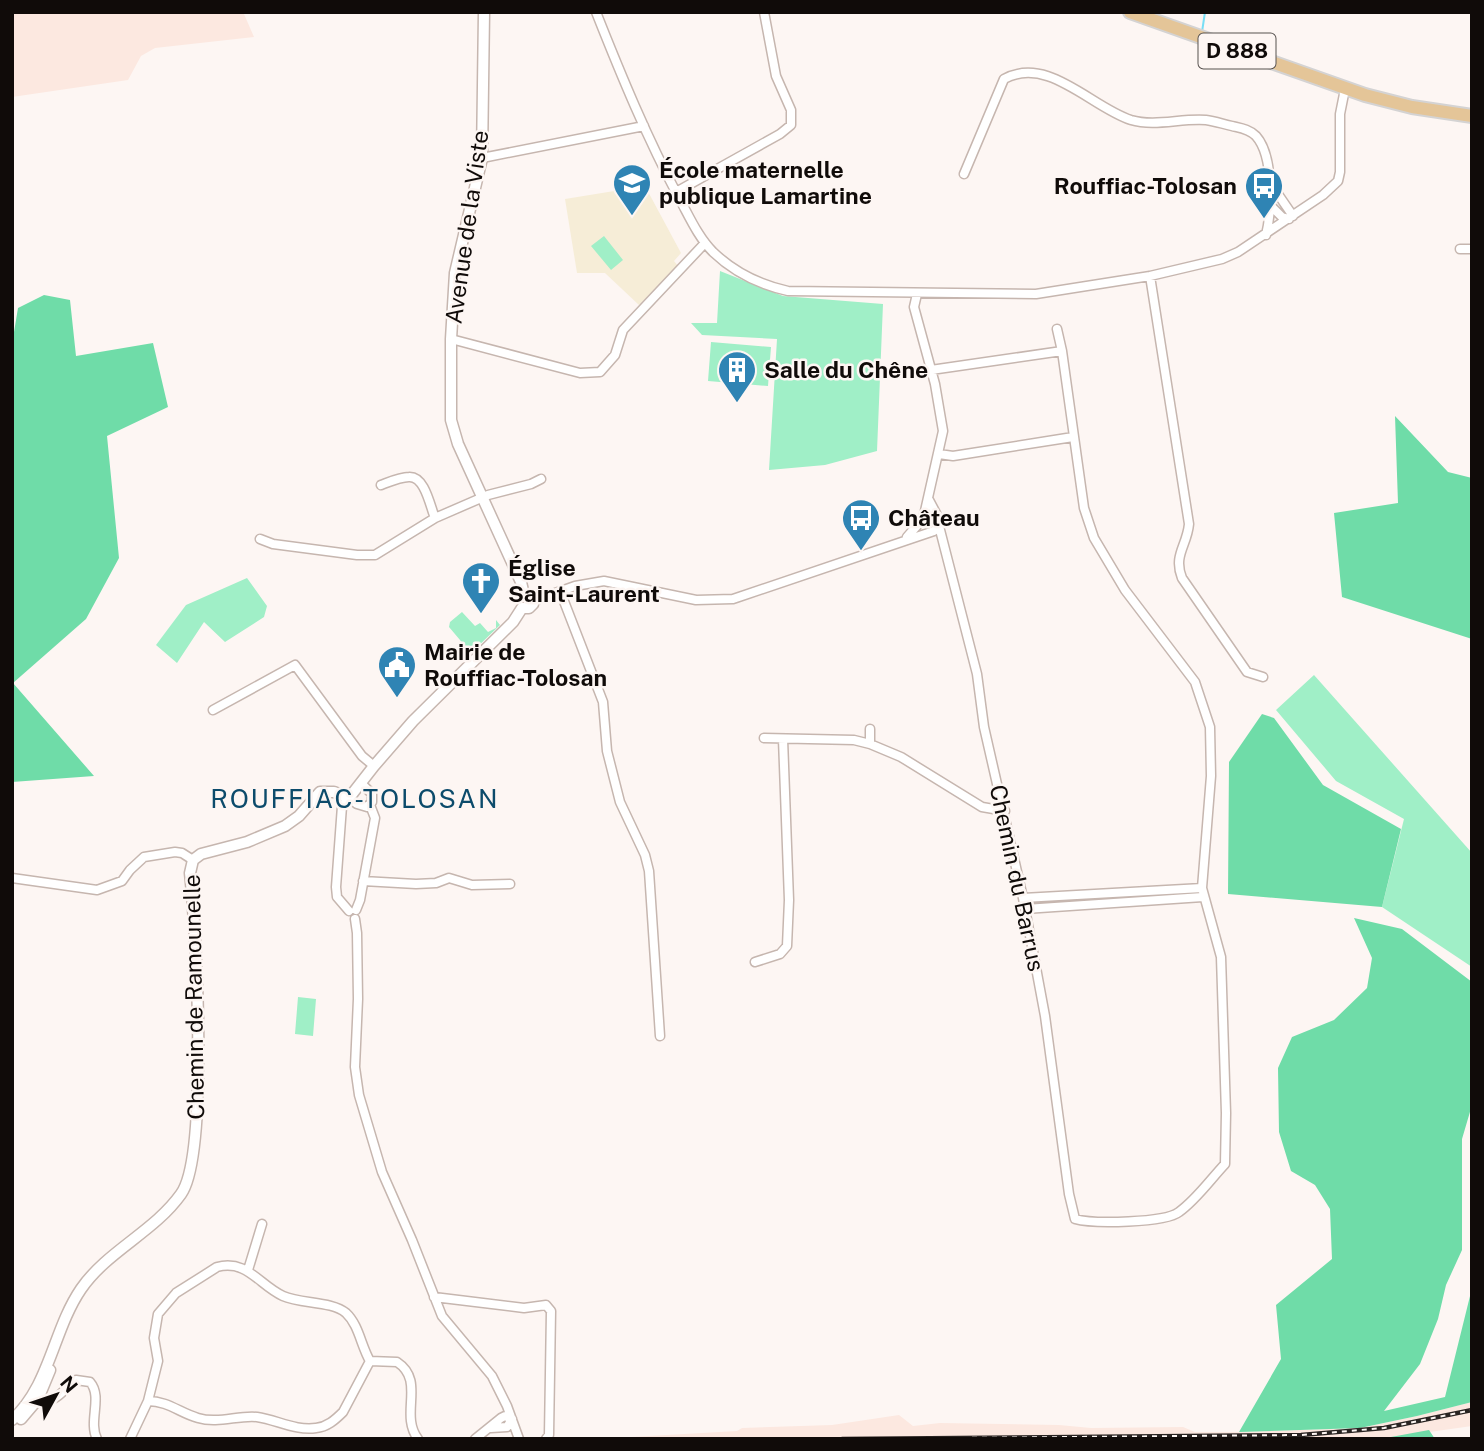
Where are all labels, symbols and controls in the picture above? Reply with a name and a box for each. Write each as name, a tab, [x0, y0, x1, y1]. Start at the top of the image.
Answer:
road number: D 888	[1198, 34, 1276, 68]
street label: Avenue de la Viste	[440, 128, 493, 325]
place label: École maternelle publique Lamartine	[659, 156, 872, 209]
school or university icon: École maternelle publique Lamartine	[611, 162, 653, 217]
bus stop icon: Rouffiac-Tolosan	[1243, 165, 1285, 220]
place label: Rouffiac-Tolosan	[1054, 172, 1237, 199]
building icon: Salle du Chêne	[716, 349, 758, 404]
place label: Salle du Chêne	[764, 356, 928, 383]
bus stop icon: Château	[840, 497, 882, 552]
place label: Château	[888, 504, 980, 531]
place label: Église Saint-Laurent	[508, 554, 660, 607]
church icon: Église Saint-Laurent	[460, 560, 502, 615]
place label: Mairie de Rouffiac-Tolosan	[424, 638, 607, 691]
public building icon: Mairie de Rouffiac-Tolosan	[376, 644, 418, 699]
street label: Chemin du Barrus	[985, 782, 1050, 974]
district label: ROUFFIAC-TOLOSAN	[210, 783, 500, 814]
street label: Chemin de Ramounelle	[178, 874, 209, 1120]
north arrow	[21, 1360, 91, 1430]
text: N	[56, 1371, 82, 1397]

